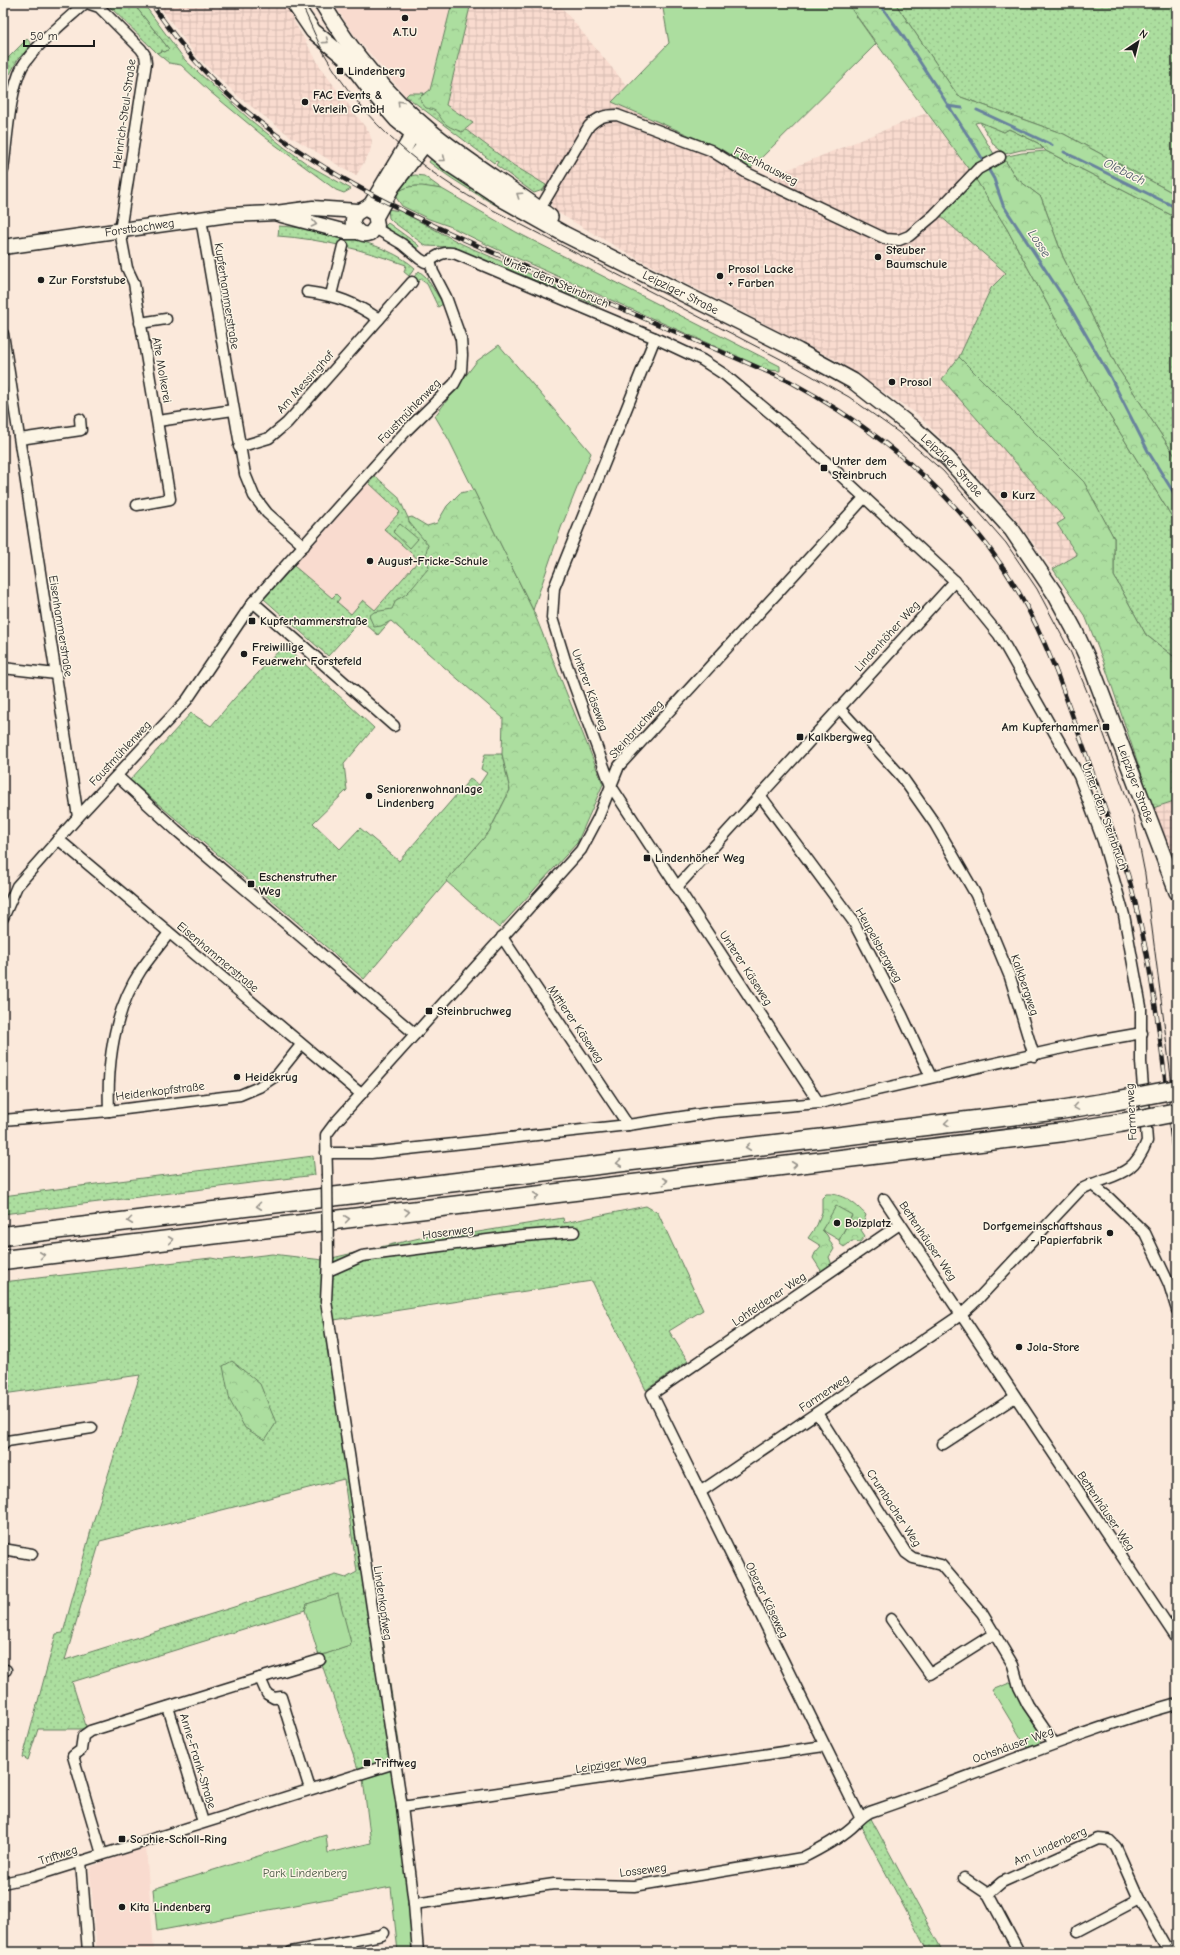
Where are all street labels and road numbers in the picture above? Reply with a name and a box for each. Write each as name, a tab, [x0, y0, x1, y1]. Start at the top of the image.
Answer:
street label: Heinrich-Steul-Straße	[109, 58, 139, 170]
street label: Fischhausweg	[732, 144, 800, 188]
street label: Forstbachweg	[104, 216, 175, 239]
street label: Kupferhammerstraße	[212, 242, 242, 350]
street label: Unter dem Steinbruch	[501, 253, 611, 311]
street label: Leipziger Straße	[640, 268, 721, 317]
street label: Alte Molkerei	[149, 336, 175, 404]
street label: Am Messinghof	[273, 348, 337, 416]
street label: Faustmühlenweg	[375, 376, 443, 446]
street label: Leipziger Straße	[918, 431, 986, 500]
street label: Eisenhammerstraße	[46, 574, 76, 678]
street label: Lindenhöher Weg	[852, 598, 922, 674]
street label: Unterer Käseweg	[569, 647, 611, 733]
street label: Steinbruchweg	[606, 697, 666, 761]
street label: Faustmühlenweg	[86, 717, 154, 789]
street label: Leipziger Straße	[1115, 743, 1157, 825]
street label: Unter dem Steinbruch	[1079, 760, 1131, 872]
street label: Heupelsbergweg	[853, 905, 905, 985]
street label: Eisenhammerstraße	[174, 919, 262, 995]
street label: Unterer Käseweg	[717, 928, 775, 1008]
street label: Kalkbergweg	[1008, 953, 1042, 1017]
street label: Mittlerer Käseweg	[545, 982, 607, 1066]
street label: Heidenkopfstraße	[115, 1079, 205, 1103]
street label: Farmerweg	[1123, 1083, 1139, 1141]
street label: Bettenhäuser Weg	[896, 1199, 960, 1283]
street label: Hasenweg	[421, 1222, 475, 1242]
street label: Lohfeldener Weg	[729, 1269, 809, 1329]
street label: Farmerweg	[796, 1371, 852, 1415]
street label: Crumbacher Weg	[864, 1467, 924, 1549]
street label: Bettenhäuser Weg	[1074, 1469, 1138, 1553]
street label: Oberer Käseweg	[743, 1560, 791, 1640]
street label: Lindenkopfweg	[371, 1565, 395, 1641]
street label: Anne-Frank-Straße	[177, 1712, 219, 1810]
street label: Ochshäuser Weg	[970, 1724, 1056, 1766]
street label: Leipziger Weg	[575, 1752, 647, 1776]
street label: Am Lindenberg	[1011, 1824, 1089, 1868]
street label: Triftweg	[37, 1842, 79, 1868]
street label: Losseweg	[619, 1860, 667, 1880]

